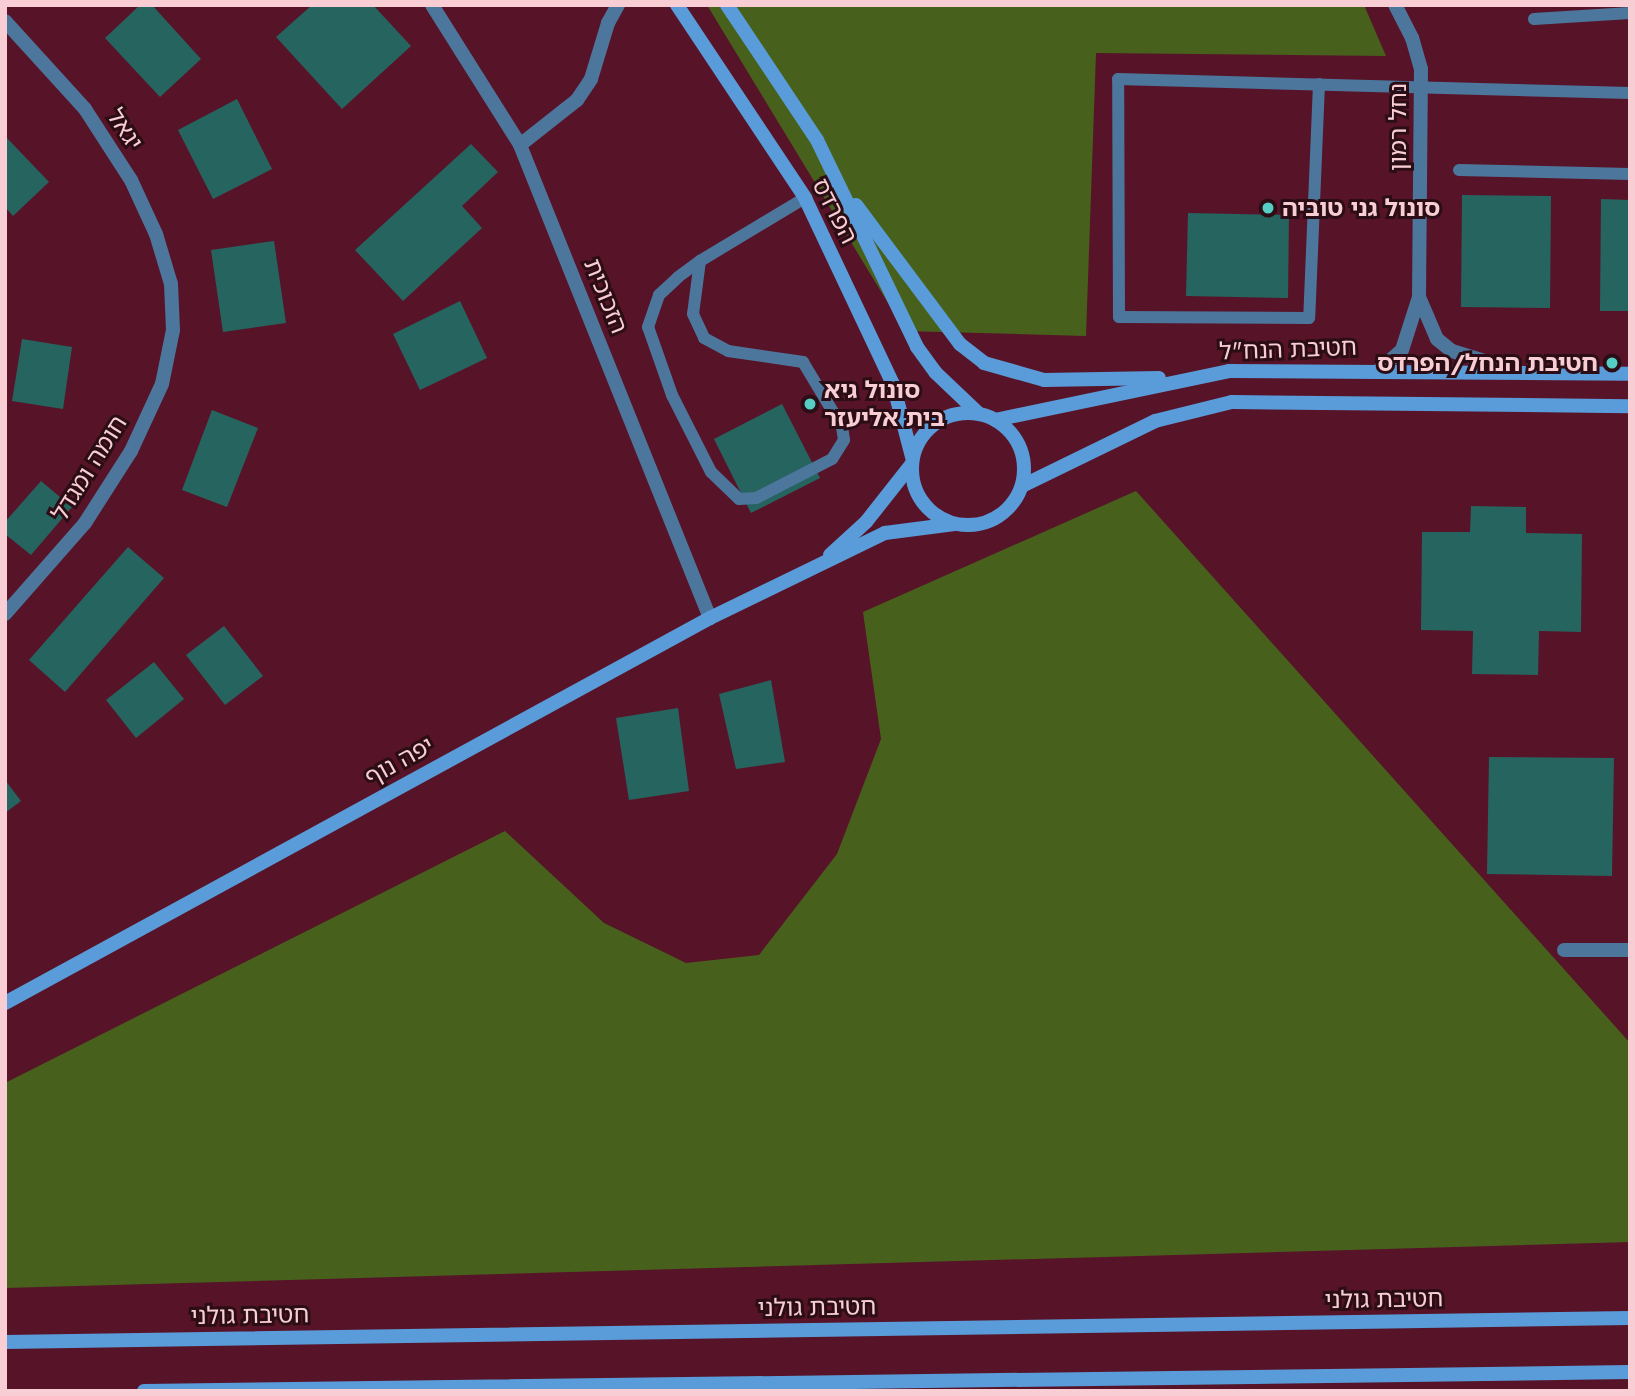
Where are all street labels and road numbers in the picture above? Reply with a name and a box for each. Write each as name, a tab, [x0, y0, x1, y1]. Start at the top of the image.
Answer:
street label: נחל רמון	[1384, 83, 1412, 171]
street label: יגאל	[101, 103, 149, 155]
street label: הפרדס	[806, 173, 864, 249]
street label: הזכוכית	[578, 254, 634, 338]
street label: חטיבת הנח"ל	[1219, 332, 1357, 366]
street label: חומה ומגדל	[45, 410, 133, 526]
street label: יפה נוף	[359, 730, 439, 792]
street label: חטיבת גולני	[1324, 1284, 1444, 1314]
street label: חטיבת גולני	[757, 1292, 877, 1322]
street label: חטיבת גולני	[190, 1300, 310, 1330]

